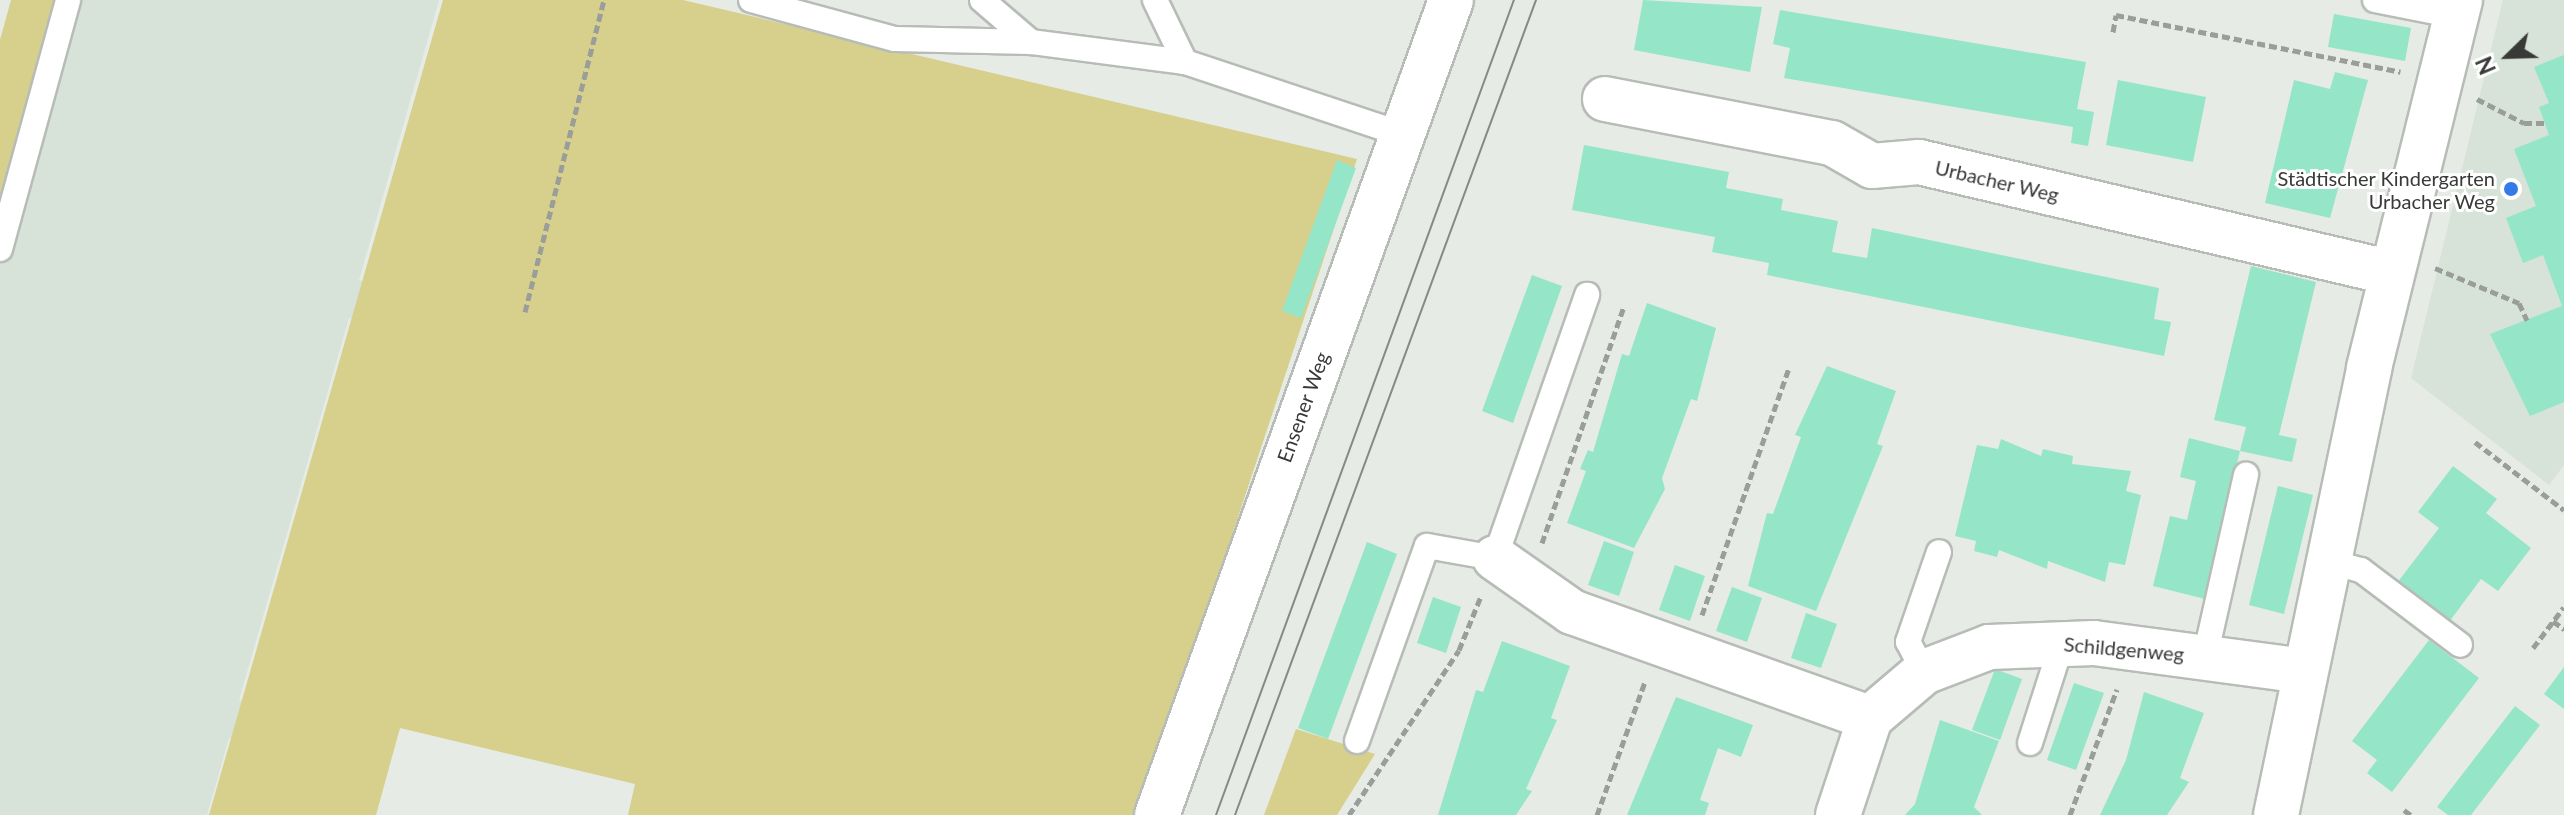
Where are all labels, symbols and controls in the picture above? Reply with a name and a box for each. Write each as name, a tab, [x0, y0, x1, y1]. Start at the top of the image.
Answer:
north arrow	[2468, 16, 2548, 96]
text: N	[2470, 53, 2501, 79]
street label: Urbacher Weg	[1932, 155, 2062, 207]
place label: Städtischer Kindergarten Urbacher Weg	[2277, 166, 2495, 213]
marker: Städtischer Kindergarten Urbacher Weg	[2502, 180, 2520, 198]
street label: Ensener Weg	[1272, 348, 1334, 466]
street label: Schildgenweg	[2063, 632, 2185, 666]

